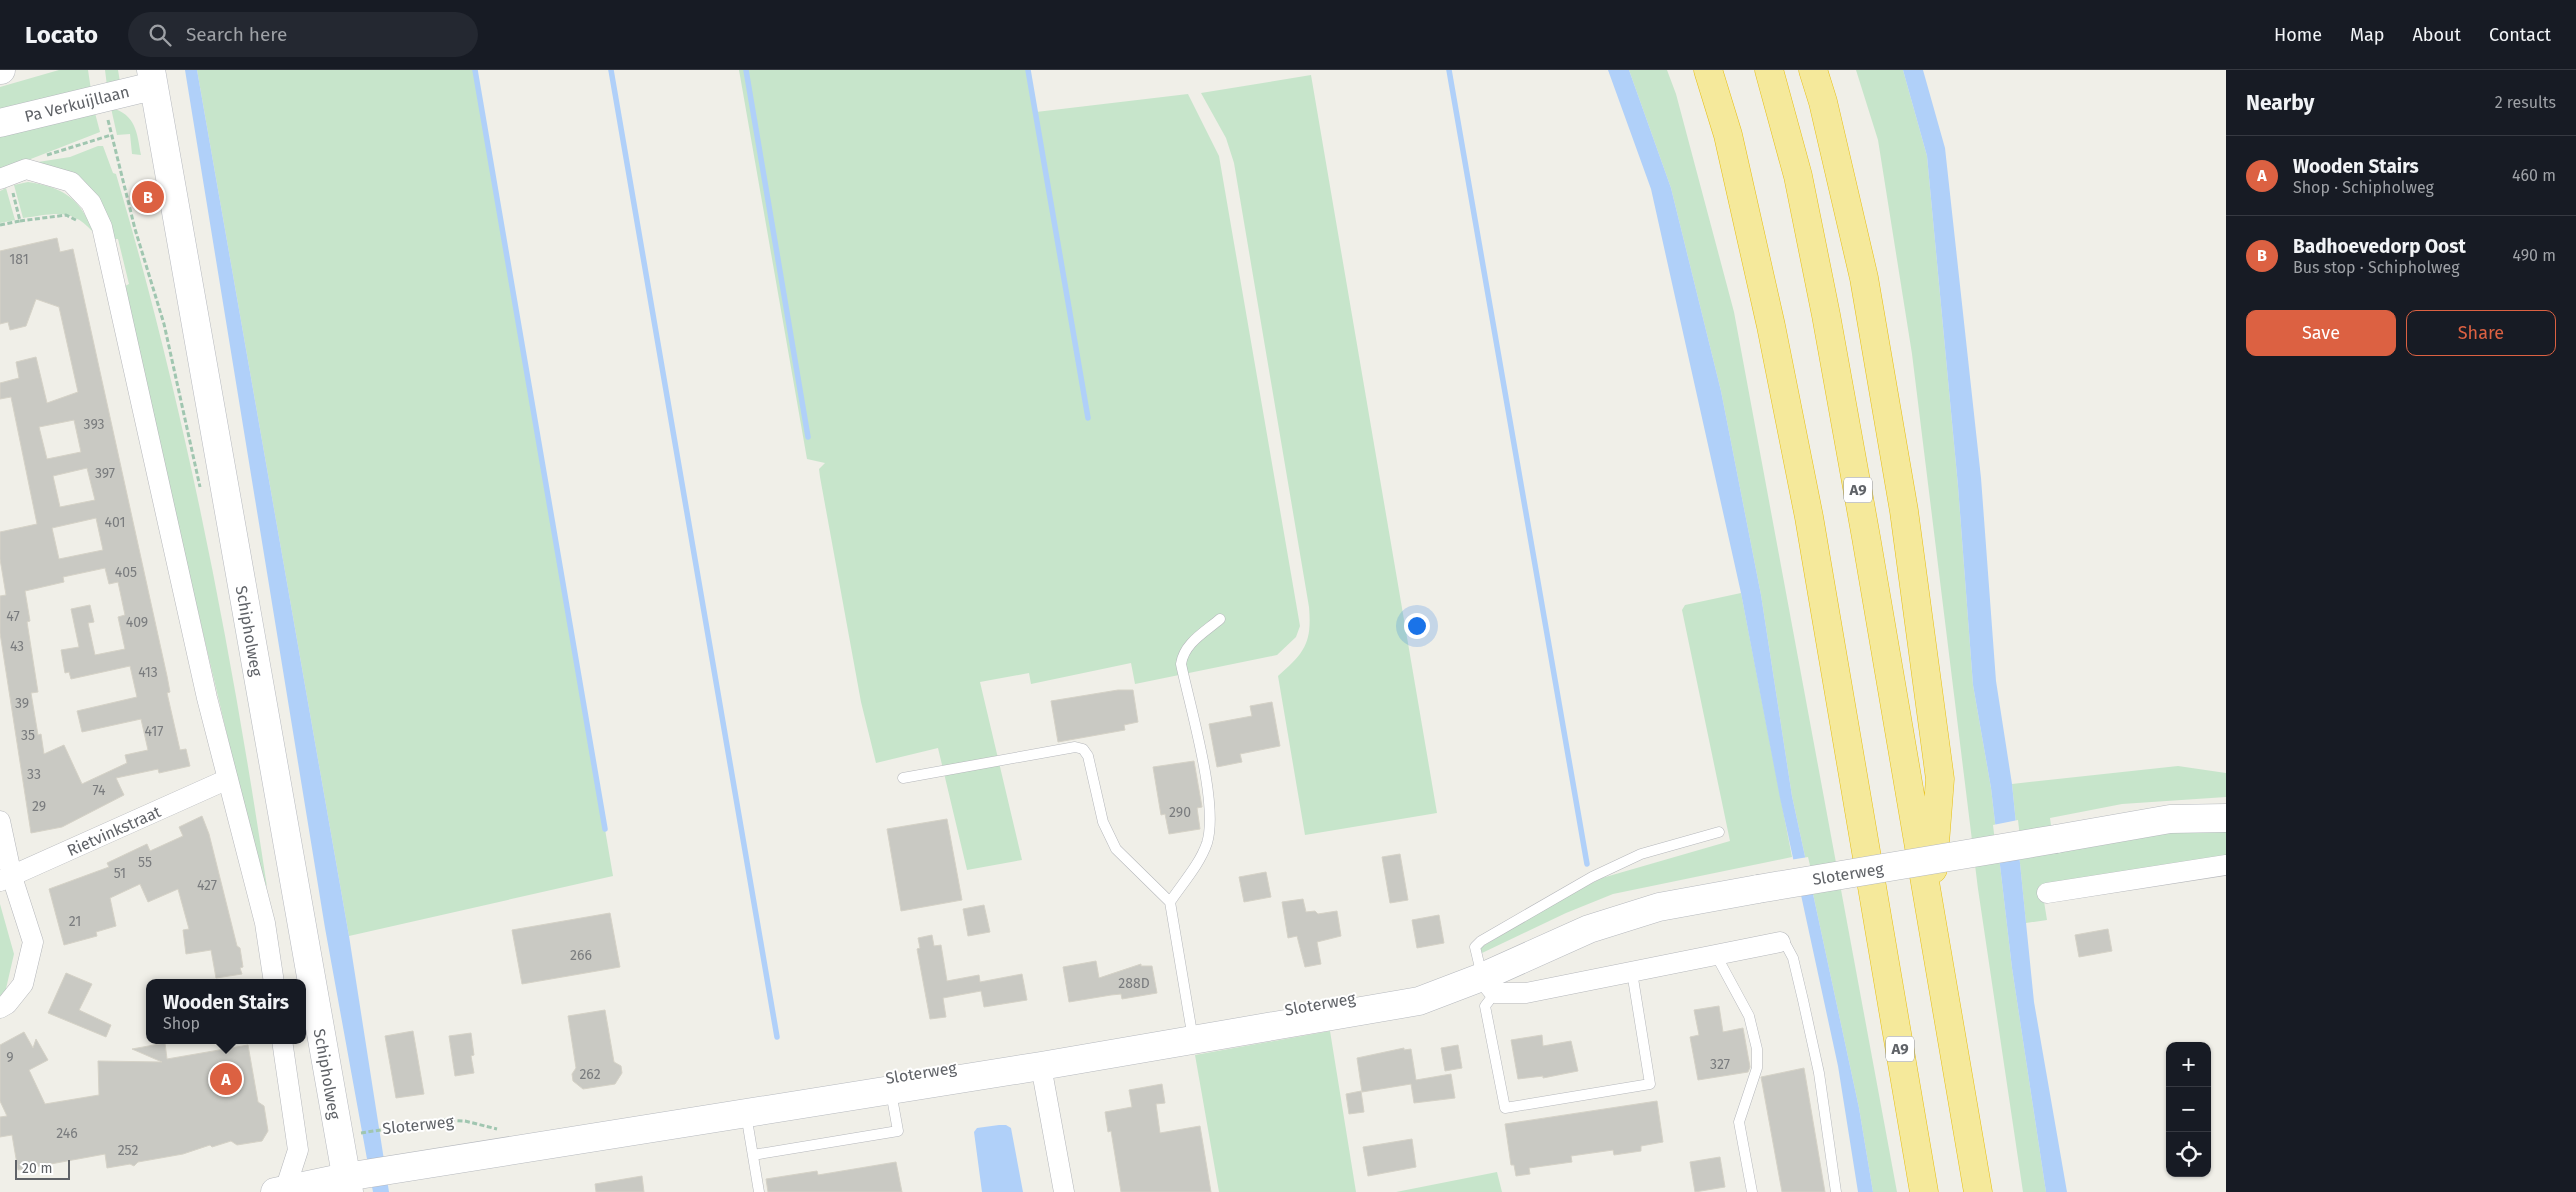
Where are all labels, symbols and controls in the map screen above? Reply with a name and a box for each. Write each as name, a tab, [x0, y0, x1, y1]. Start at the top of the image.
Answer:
search box	[128, 12, 478, 57]
text: Locato	[25, 21, 98, 49]
icon: search	[146, 21, 174, 49]
text: Search here	[186, 23, 287, 46]
text: Home	[2274, 24, 2322, 46]
text: Map	[2350, 24, 2384, 46]
text: About	[2412, 24, 2461, 46]
text: Contact	[2489, 24, 2551, 46]
street label: Pa Verkuijllaan	[23, 82, 131, 126]
text: Nearby	[2246, 90, 2314, 116]
text: 2 results	[2495, 93, 2556, 112]
text: Wooden Stairs	[2293, 155, 2419, 178]
text: A	[2257, 166, 2267, 185]
text: 460 m	[2512, 166, 2556, 185]
pin: B	[132, 178, 164, 216]
text: Shop · Schipholweg	[2293, 178, 2434, 197]
text: Badhoevedorp Oost	[2293, 235, 2466, 258]
text: B	[2257, 246, 2267, 265]
text: 490 m	[2513, 246, 2556, 265]
house number: 181	[9, 251, 29, 268]
text: Bus stop · Schipholweg	[2293, 258, 2460, 277]
button: Save	[2246, 310, 2396, 356]
button: Share	[2406, 310, 2556, 356]
house number: 393	[84, 416, 104, 433]
house number: 397	[95, 465, 115, 482]
road number: A9	[1844, 478, 1872, 502]
house number: 401	[105, 514, 125, 531]
house number: 405	[115, 564, 137, 581]
street label: Schipholweg	[232, 584, 266, 678]
house number: 47	[6, 608, 20, 625]
your location	[1404, 613, 1430, 639]
house number: 409	[126, 614, 148, 631]
house number: 43	[10, 638, 24, 655]
house number: 413	[138, 664, 158, 681]
house number: 39	[15, 695, 29, 712]
house number: 417	[145, 723, 163, 740]
house number: 35	[21, 727, 35, 744]
house number: 33	[27, 766, 41, 783]
house number: 74	[92, 782, 106, 799]
house number: 29	[32, 798, 46, 815]
street label: Rietvinkstraat	[64, 802, 164, 860]
house number: 290	[1169, 804, 1191, 821]
house number: 55	[138, 854, 152, 871]
street label: Sloterweg	[1811, 859, 1886, 889]
house number: 51	[114, 865, 126, 882]
house number: 427	[197, 877, 217, 894]
house number: 21	[69, 913, 81, 930]
house number: 266	[570, 947, 592, 964]
house number: 288D	[1118, 975, 1150, 992]
popup	[146, 979, 306, 1044]
street label: Sloterweg	[1283, 988, 1358, 1020]
text: Wooden Stairs	[163, 991, 289, 1014]
text: Shop	[163, 1014, 200, 1033]
street label: Schipholweg	[310, 1027, 344, 1121]
road number: A9	[1886, 1036, 1914, 1062]
map controls	[2166, 1042, 2211, 1177]
button: +	[2166, 1042, 2211, 1087]
house number: 9	[6, 1049, 14, 1066]
house number: 327	[1710, 1056, 1730, 1073]
street label: Sloterweg	[884, 1058, 959, 1088]
pin: A	[210, 1060, 242, 1098]
house number: 262	[579, 1066, 601, 1083]
button: −	[2166, 1087, 2211, 1132]
street label: Sloterweg	[381, 1112, 455, 1138]
house number: 246	[56, 1125, 78, 1142]
button: locate	[2166, 1132, 2211, 1177]
house number: 252	[118, 1142, 138, 1159]
scale bar	[15, 1157, 70, 1180]
text: 20 m	[22, 1160, 52, 1177]

